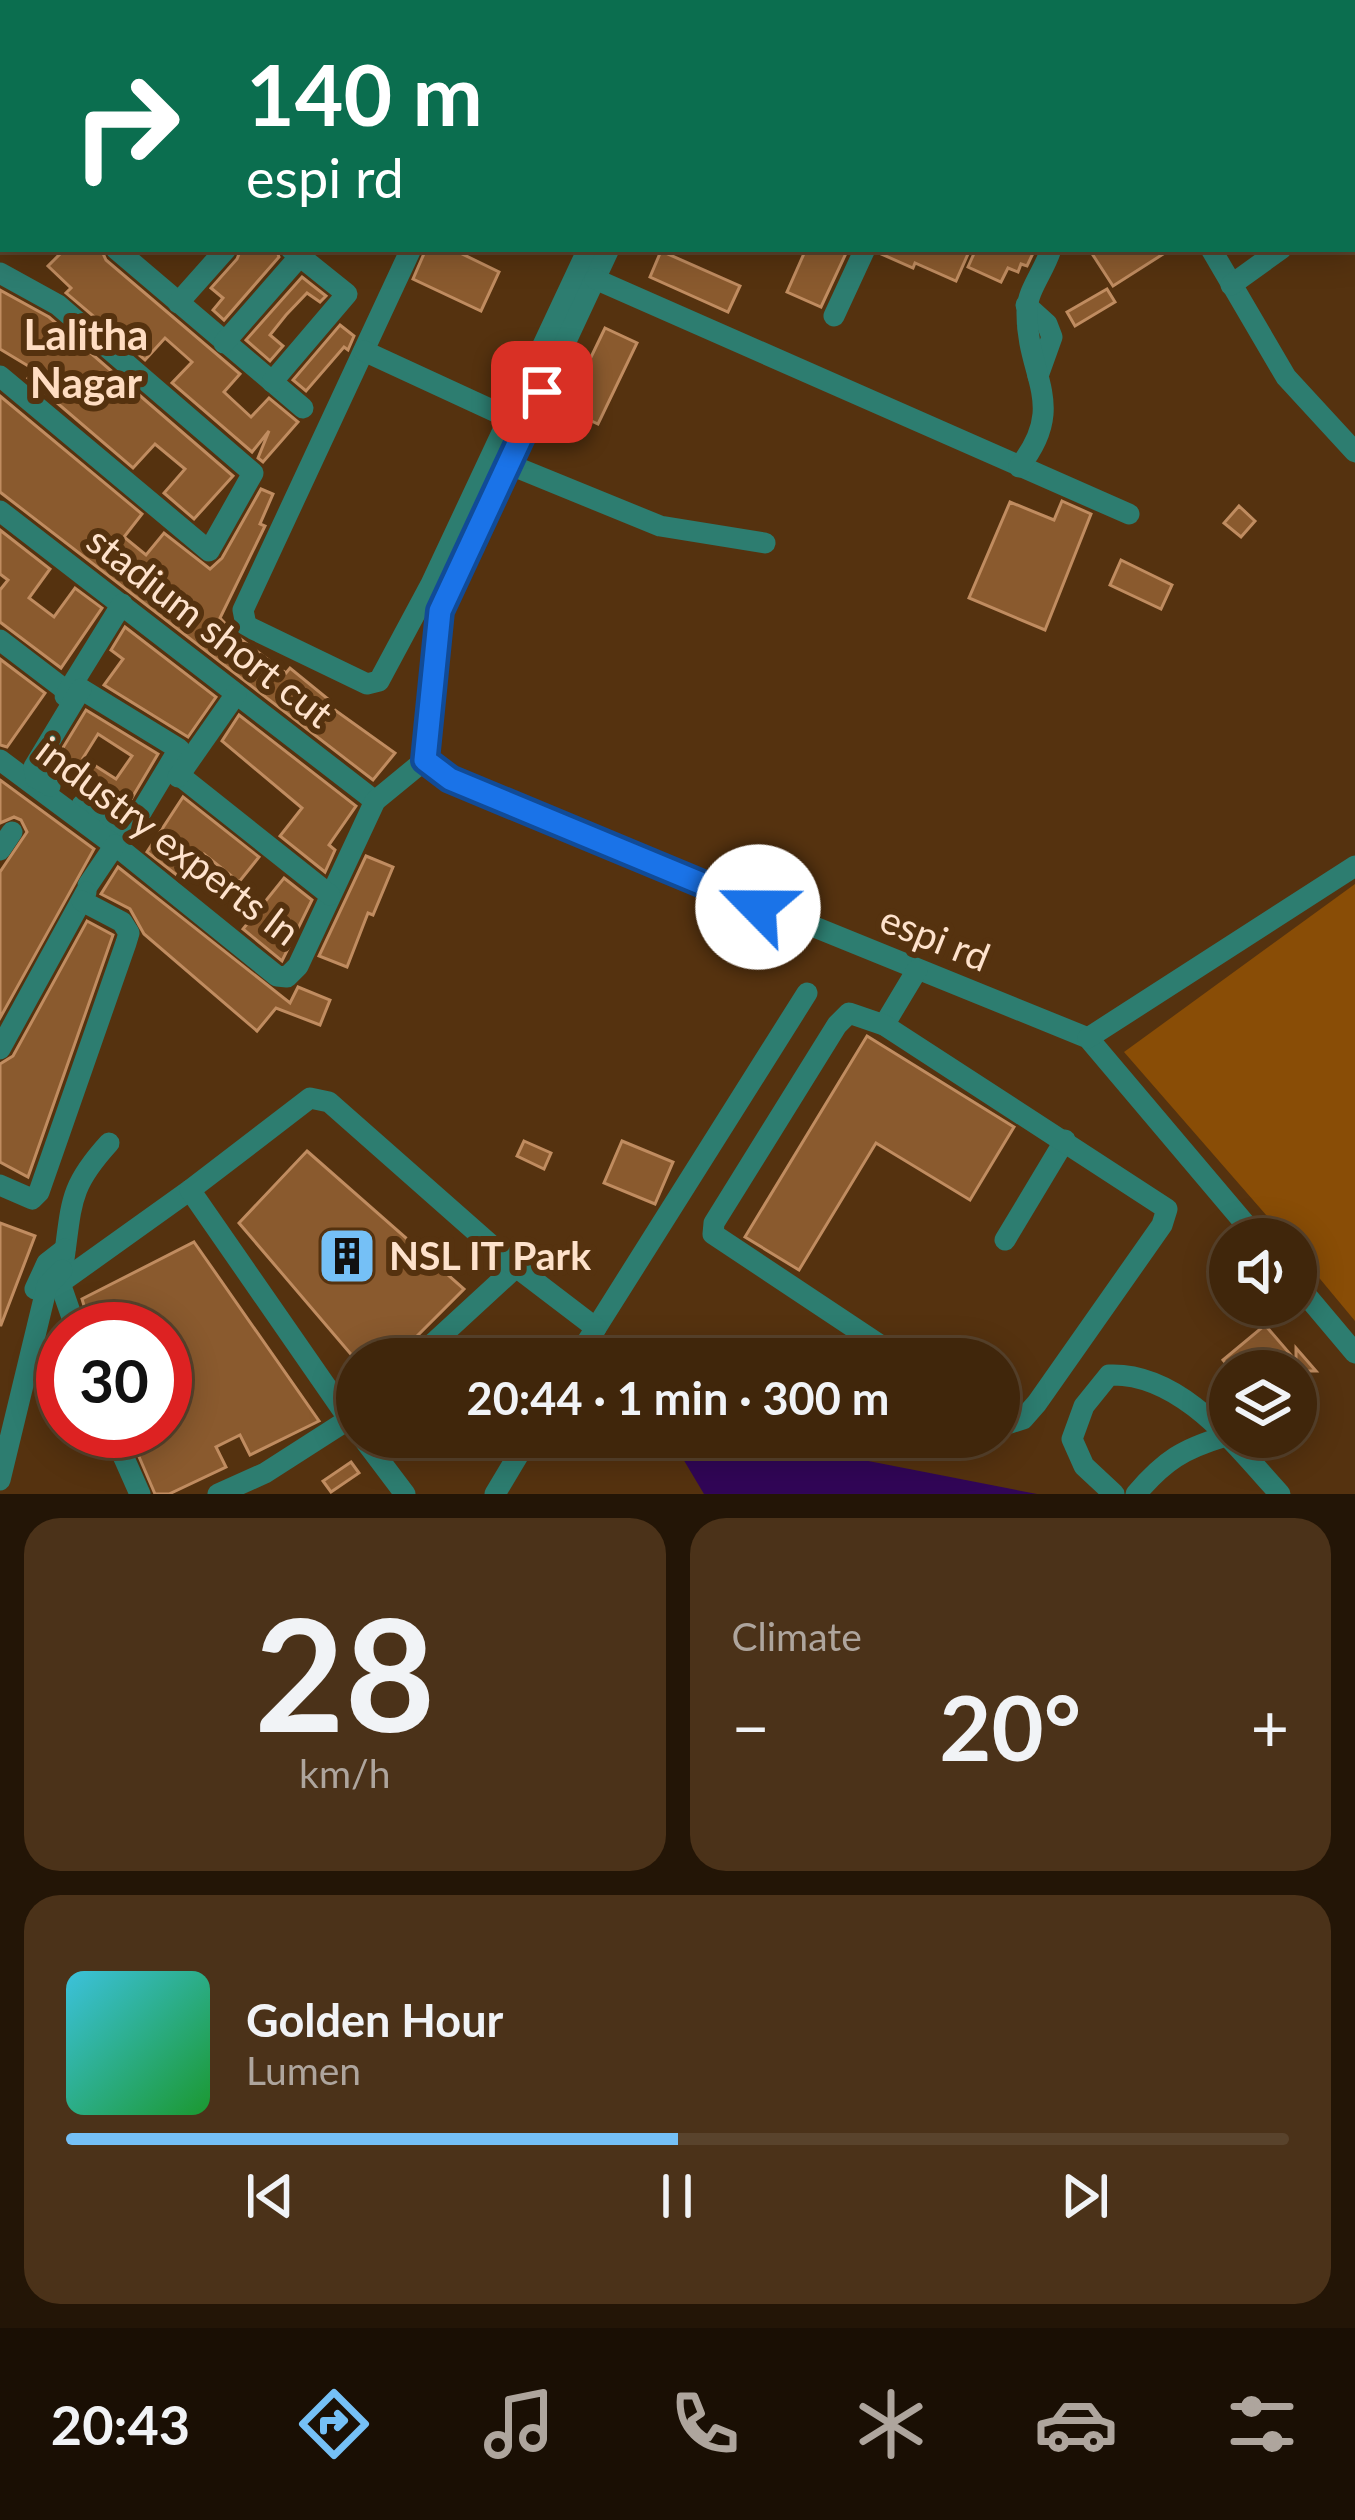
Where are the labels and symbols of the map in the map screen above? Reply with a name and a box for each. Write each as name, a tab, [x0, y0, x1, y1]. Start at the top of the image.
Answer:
district label: Lalitha Nagar	[24, 309, 148, 407]
pin	[491, 341, 593, 443]
street label: stadium short cut	[79, 516, 342, 736]
street label: industry experts ln	[28, 726, 309, 954]
position arrow	[695, 844, 821, 970]
street label: espi rd	[874, 894, 997, 980]
building icon: NSL IT Park	[316, 1225, 378, 1287]
place label: NSL IT Park	[389, 1232, 591, 1278]
speed limit sign: 30	[36, 1302, 192, 1458]

